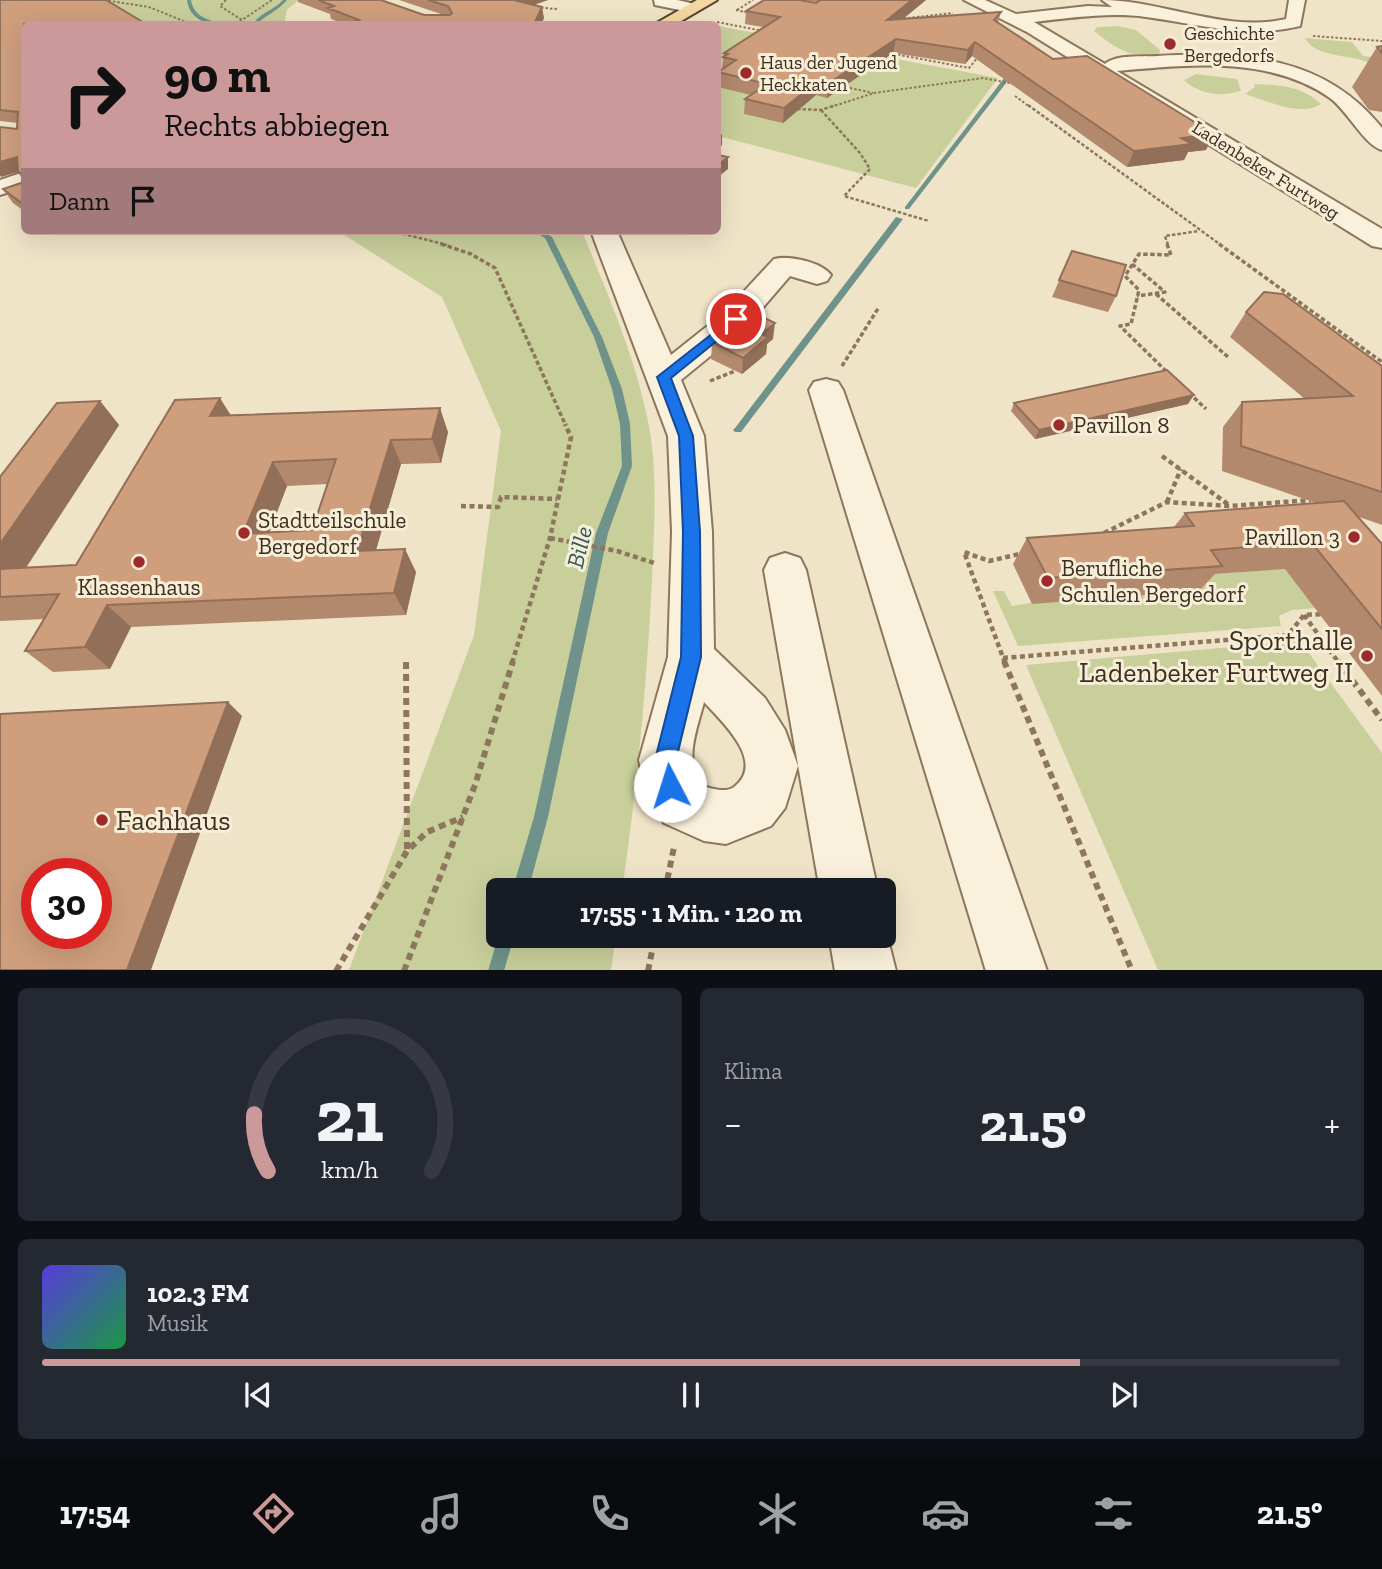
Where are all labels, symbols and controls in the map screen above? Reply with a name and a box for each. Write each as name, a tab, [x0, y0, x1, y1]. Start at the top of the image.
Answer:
place label: Geschichte Bergedorfs	[1184, 22, 1275, 67]
marker: Geschichte Bergedorfs	[1162, 36, 1178, 52]
text: 90 m	[164, 46, 271, 105]
icon: right	[49, 49, 140, 140]
place label: Haus der Jugend Heckkaten	[760, 51, 898, 96]
marker: Haus der Jugend Heckkaten	[738, 65, 754, 81]
text: Rechts abbiegen	[164, 106, 389, 144]
street label: Ladenbeker Furtweg	[1188, 115, 1344, 225]
icon: arrive	[124, 182, 162, 220]
text: Dann	[49, 185, 110, 217]
pin	[706, 289, 766, 349]
icon: arrive	[717, 300, 755, 338]
place label: Pavillon 8	[1073, 411, 1170, 439]
marker: Pavillon 8	[1051, 417, 1067, 433]
place label: Stadtteilschule Bergedorf	[258, 506, 406, 560]
water label: Bille	[560, 523, 598, 571]
place label: Pavillon 3	[1244, 523, 1340, 551]
marker: Stadtteilschule Bergedorf	[236, 525, 252, 541]
marker: Pavillon 3	[1346, 529, 1362, 545]
marker: Klassenhaus	[131, 554, 147, 570]
place label: Berufliche Schulen Bergedorf	[1061, 554, 1246, 608]
place label: Klassenhaus	[77, 573, 201, 601]
marker: Berufliche Schulen Bergedorf	[1039, 573, 1055, 589]
place label: Sporthalle Ladenbeker Furtweg II	[1079, 624, 1353, 689]
marker: Sporthalle Ladenbeker Furtweg II	[1359, 648, 1375, 664]
position arrow	[633, 749, 707, 823]
place label: Fachhaus	[116, 804, 231, 837]
marker: Fachhaus	[94, 812, 110, 828]
speed limit sign: 30	[21, 858, 112, 949]
text: 17:55 · 1 Min. · 120 m	[580, 897, 802, 929]
text: Klima	[724, 1057, 782, 1085]
text: 21	[316, 1072, 384, 1160]
text: 21.5°	[979, 1092, 1086, 1154]
text: −	[724, 1101, 742, 1147]
text: +	[1324, 1101, 1340, 1147]
text: km/h	[321, 1153, 379, 1183]
text: 102.3 FM	[147, 1277, 249, 1309]
text: Musik	[147, 1309, 208, 1337]
icon: previous	[239, 1376, 277, 1414]
icon: pause	[672, 1376, 710, 1414]
icon: next	[1105, 1376, 1143, 1414]
icon: directions	[249, 1489, 298, 1538]
icon: music	[417, 1489, 466, 1538]
icon: phone	[585, 1489, 634, 1538]
icon: climate	[753, 1489, 802, 1538]
icon: car	[921, 1489, 970, 1538]
icon: filters	[1089, 1489, 1138, 1538]
text: 17:54	[59, 1494, 130, 1532]
text: 21.5°	[1257, 1494, 1323, 1532]

